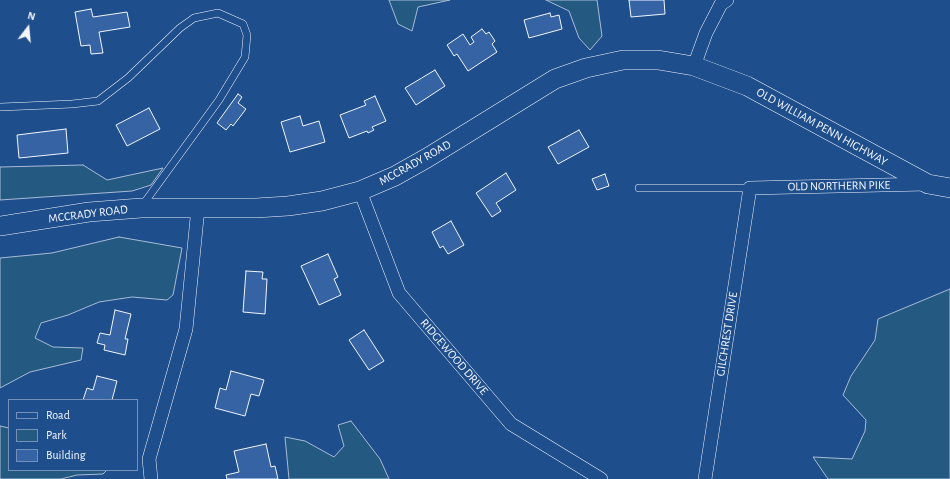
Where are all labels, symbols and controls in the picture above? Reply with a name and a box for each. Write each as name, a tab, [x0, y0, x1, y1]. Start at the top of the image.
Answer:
north arrow	[8, 8, 48, 48]
text: N	[26, 10, 37, 22]
street label: OLD WILLIAM PENN HIGHWAY	[754, 85, 890, 169]
street label: MCCRADY ROAD	[377, 137, 453, 189]
street label: OLD NORTHERN PIKE	[788, 178, 890, 194]
street label: MCCRADY ROAD	[47, 202, 129, 226]
street label: GILCHREST DRIVE	[713, 291, 741, 377]
street label: RIDGEWOOD DRIVE	[417, 316, 491, 398]
legend	[8, 399, 138, 471]
text: Road	[46, 409, 70, 421]
text: Park	[46, 429, 67, 441]
text: Building	[46, 449, 86, 461]

